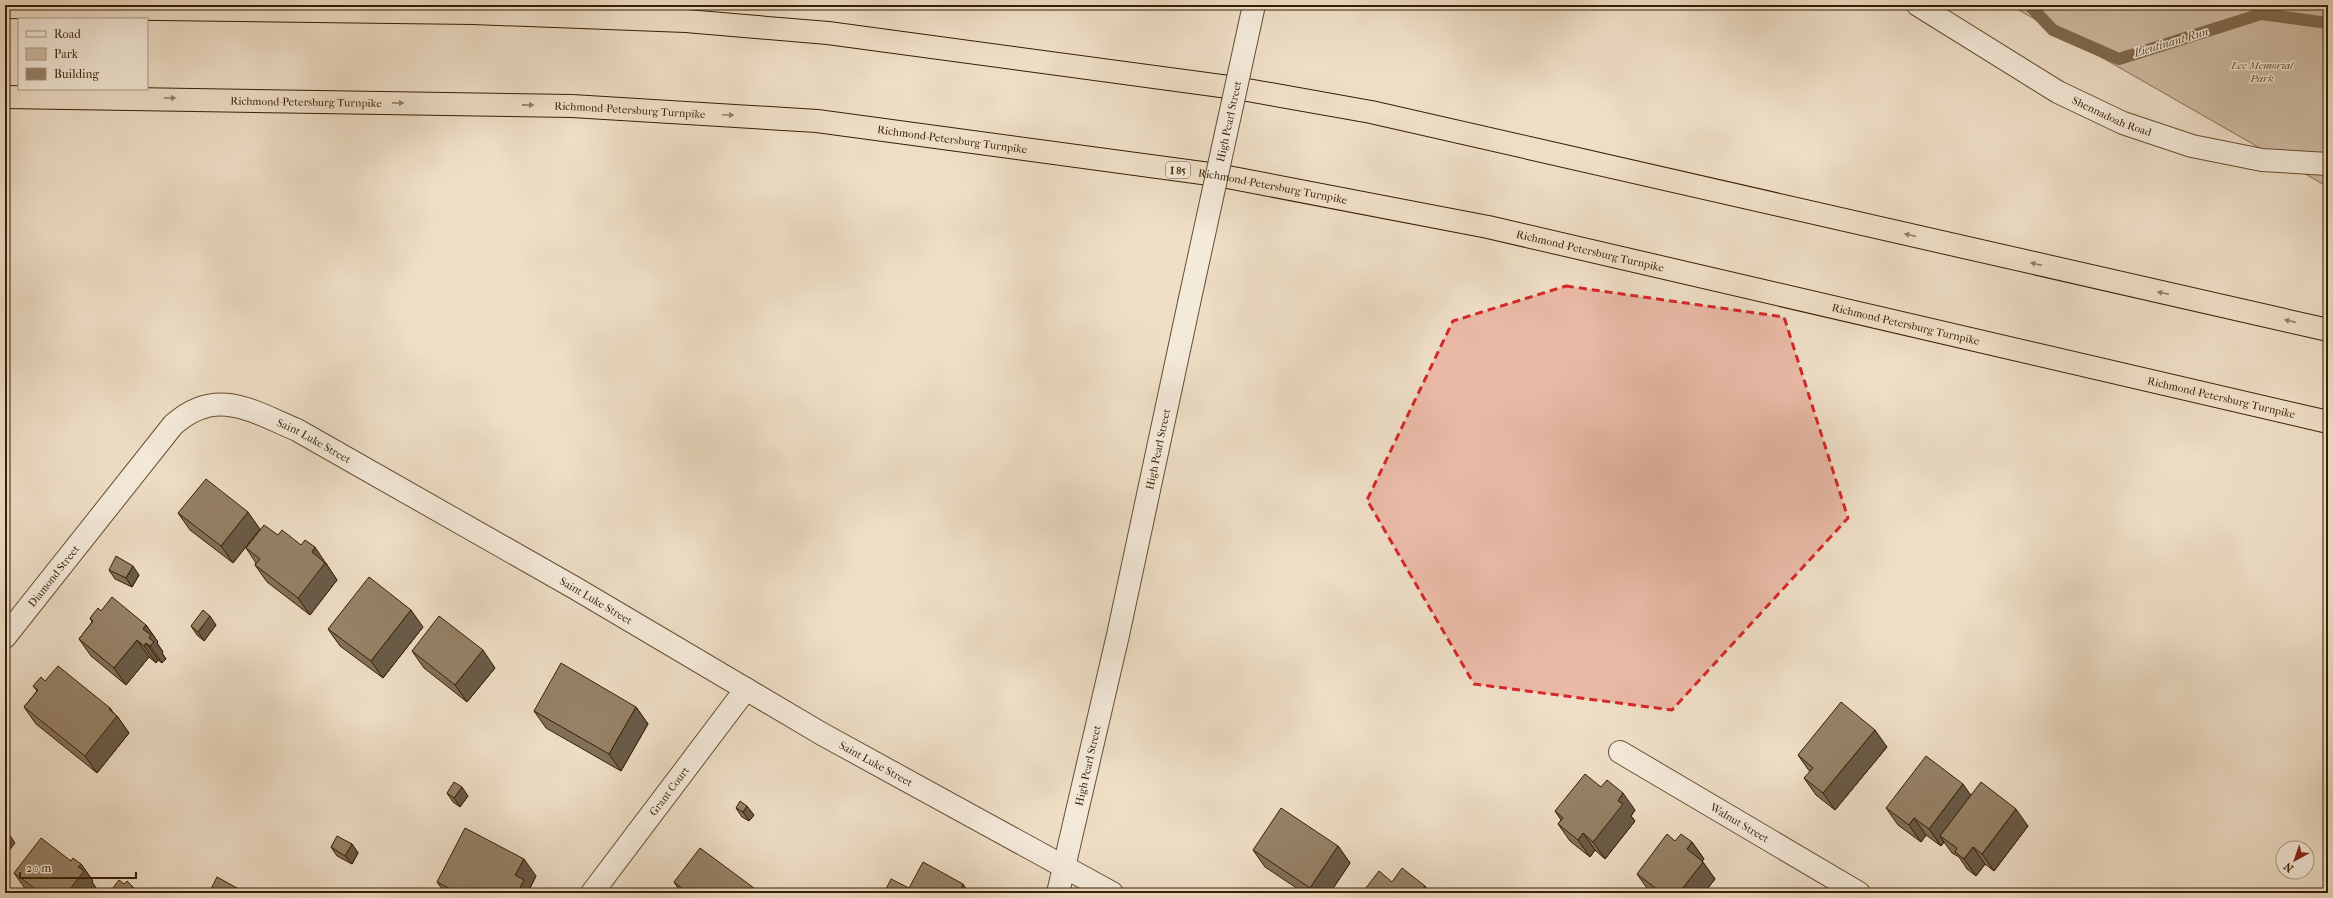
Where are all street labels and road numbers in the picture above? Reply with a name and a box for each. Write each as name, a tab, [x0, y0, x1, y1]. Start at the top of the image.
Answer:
street label: High Pearl Street	[1214, 80, 1244, 163]
street label: Shennadoah Road	[2070, 94, 2154, 139]
street label: Richmond-Petersburg Turnpike	[230, 95, 382, 110]
street label: Richmond-Petersburg Turnpike	[554, 100, 706, 121]
street label: Richmond-Petersburg Turnpike	[876, 123, 1029, 156]
road number: I 85	[1166, 162, 1190, 178]
street label: Richmond-Petersburg Turnpike	[1197, 167, 1349, 207]
street label: Richmond-Petersburg Turnpike	[1515, 228, 1666, 275]
street label: Richmond-Petersburg Turnpike	[1830, 301, 1981, 348]
street label: Richmond-Petersburg Turnpike	[2146, 374, 2297, 421]
street label: High Pearl Street	[1143, 407, 1173, 491]
street label: Saint Luke Street	[275, 416, 353, 466]
street label: Diamond Street	[25, 543, 82, 610]
street label: Saint Luke Street	[557, 575, 634, 627]
street label: High Pearl Street	[1072, 724, 1104, 807]
street label: Saint Luke Street	[837, 739, 915, 789]
street label: Grant Court	[647, 764, 692, 818]
street label: Walnut Street	[1707, 800, 1771, 845]

